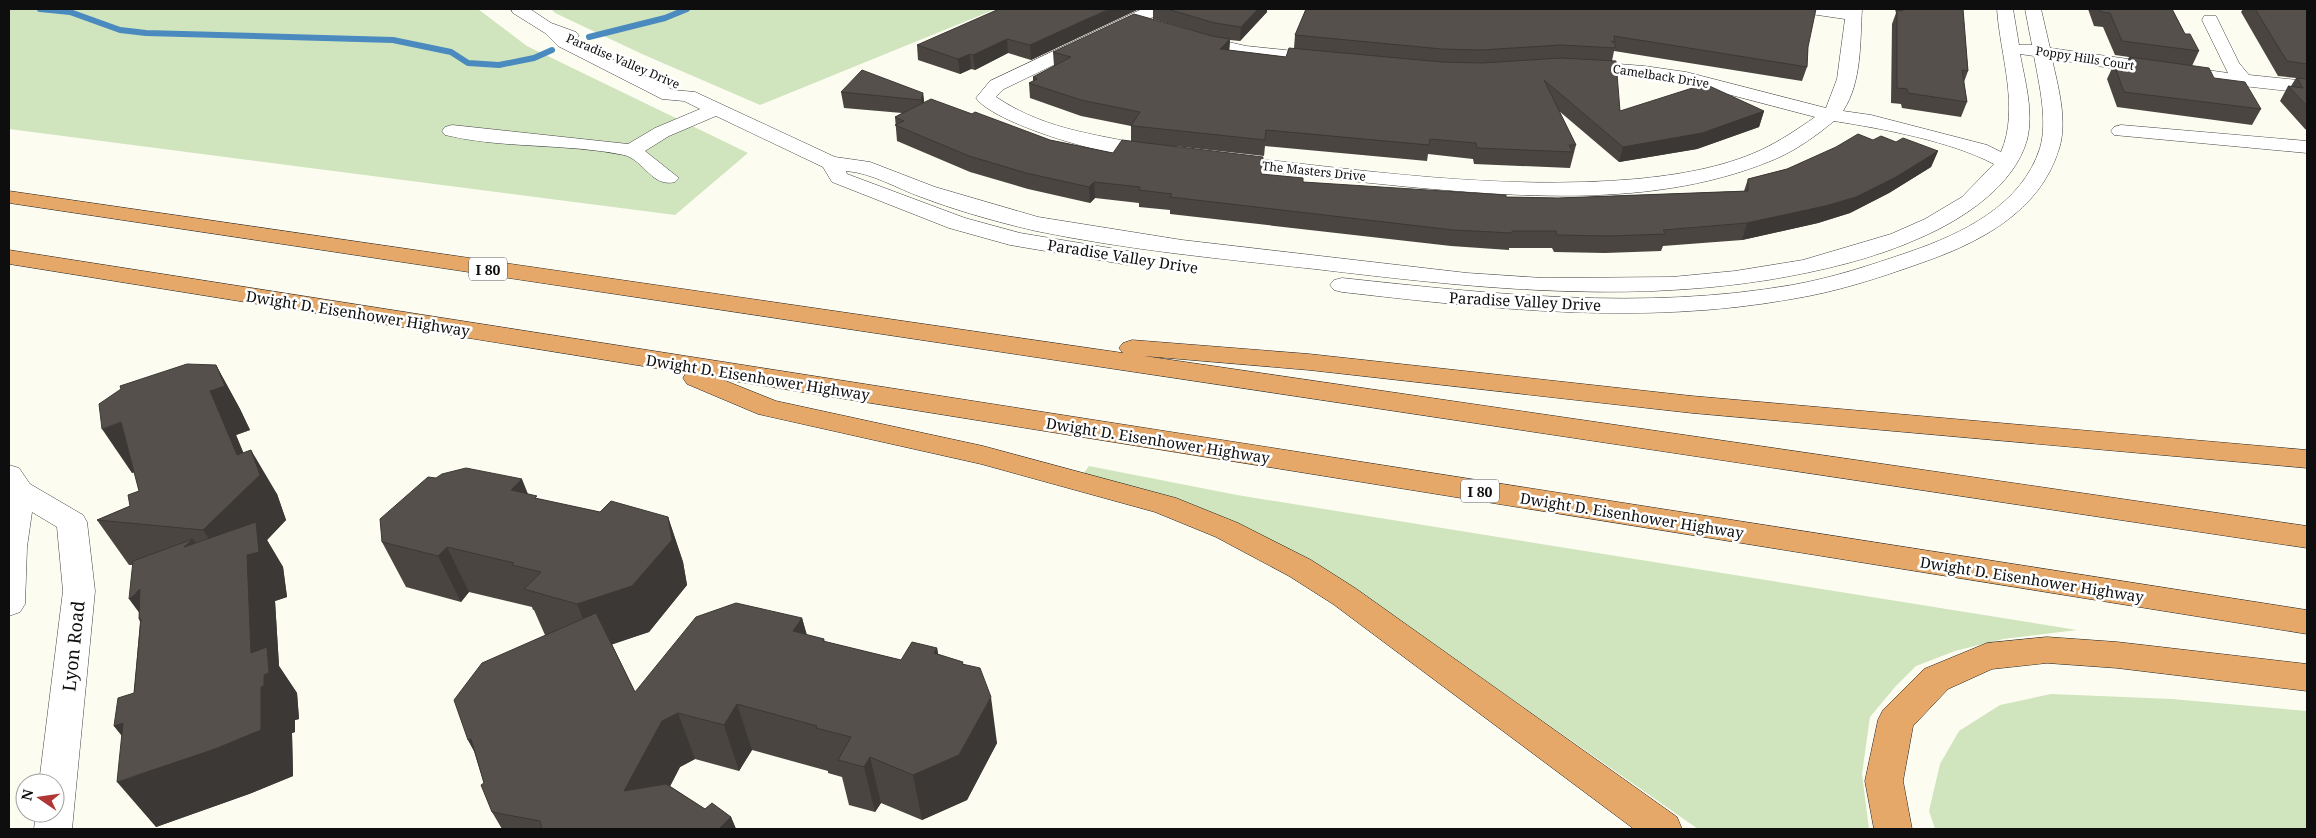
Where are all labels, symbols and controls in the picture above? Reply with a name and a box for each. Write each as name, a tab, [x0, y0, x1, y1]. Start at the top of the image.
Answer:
street label: Paradise Valley Drive	[564, 29, 682, 93]
street label: Poppy Hills Court	[2034, 42, 2136, 74]
street label: Camelback Drive	[1612, 60, 1710, 92]
street label: The Masters Drive	[1261, 157, 1367, 185]
street label: Paradise Valley Drive	[1046, 234, 1200, 278]
road number: I 80	[469, 258, 507, 280]
street label: Dwight D. Eisenhower Highway	[245, 285, 472, 341]
street label: Paradise Valley Drive	[1448, 287, 1602, 315]
street label: Dwight D. Eisenhower Highway	[645, 349, 872, 405]
street label: Dwight D. Eisenhower Highway	[1045, 412, 1272, 468]
road number: I 80	[1461, 480, 1499, 502]
street label: Dwight D. Eisenhower Highway	[1519, 487, 1746, 543]
street label: Dwight D. Eisenhower Highway	[1919, 551, 2146, 607]
street label: Lyon Road	[56, 600, 90, 692]
north arrow	[15, 773, 65, 823]
text: N	[16, 787, 37, 802]

